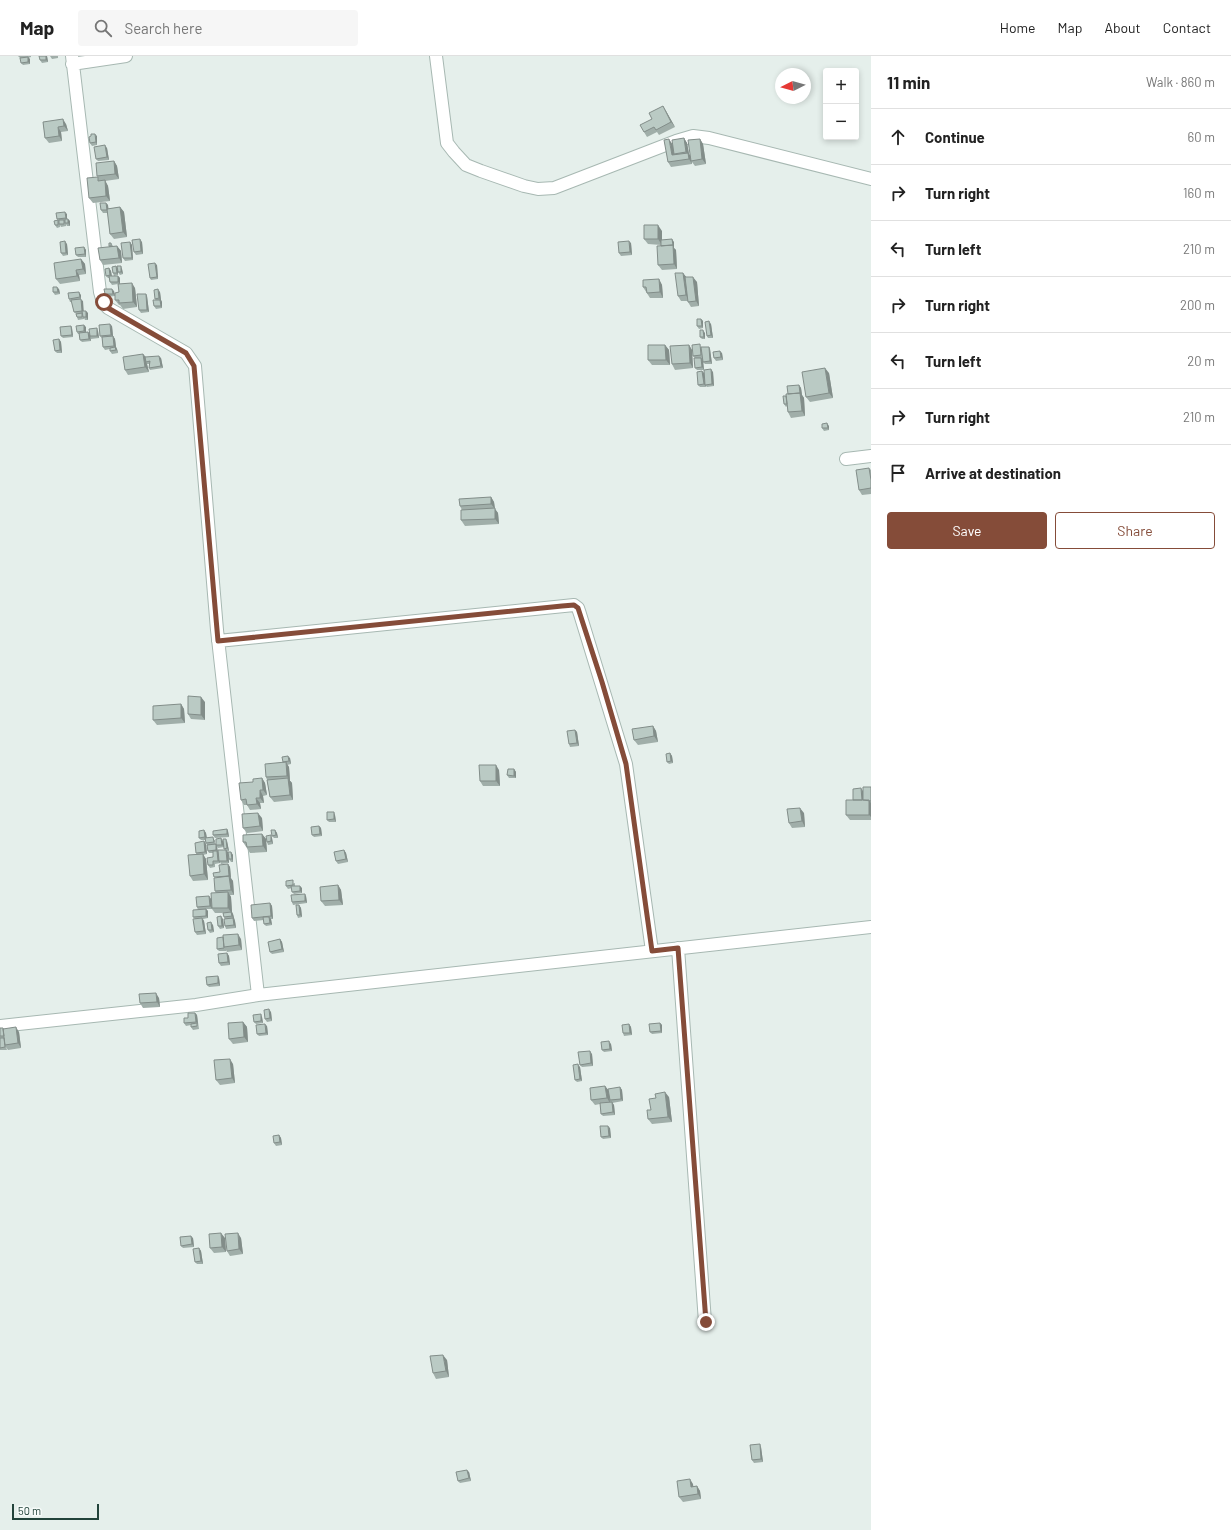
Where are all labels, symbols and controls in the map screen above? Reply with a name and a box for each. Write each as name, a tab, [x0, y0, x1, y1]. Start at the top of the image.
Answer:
search box	[78, 10, 358, 46]
text: Map	[20, 16, 54, 39]
icon: search	[92, 17, 114, 39]
text: Search here	[124, 19, 202, 37]
text: Home	[1000, 19, 1036, 36]
text: Map	[1058, 19, 1082, 36]
text: About	[1104, 19, 1141, 36]
text: Contact	[1163, 19, 1211, 36]
north arrow	[775, 68, 811, 104]
map controls	[823, 68, 859, 140]
button: +	[823, 68, 859, 104]
text: 11 min	[887, 72, 930, 92]
text: Walk · 860 m	[1146, 74, 1215, 90]
button: −	[823, 104, 859, 140]
icon: ahead	[887, 126, 909, 148]
text: Continue	[925, 128, 985, 146]
text: 60 m	[1188, 129, 1215, 145]
icon: right	[887, 182, 909, 204]
text: Turn right	[925, 184, 990, 202]
text: 160 m	[1183, 185, 1215, 201]
icon: left	[887, 238, 909, 260]
text: Turn left	[925, 240, 981, 258]
text: 210 m	[1183, 241, 1215, 257]
route start	[95, 293, 113, 311]
icon: right	[887, 294, 909, 316]
text: Turn right	[925, 296, 990, 314]
text: 200 m	[1180, 297, 1215, 313]
icon: left	[887, 350, 909, 372]
text: Turn left	[925, 352, 981, 370]
text: 20 m	[1187, 353, 1215, 369]
icon: right	[887, 406, 909, 428]
text: Turn right	[925, 408, 990, 426]
text: 210 m	[1183, 409, 1215, 425]
icon: arrive	[887, 462, 909, 484]
text: Arrive at destination	[925, 464, 1061, 482]
button: Save	[887, 512, 1047, 549]
button: Share	[1055, 512, 1215, 549]
route end	[697, 1313, 715, 1331]
scale bar	[12, 1502, 99, 1521]
text: 50 m	[18, 1504, 41, 1517]

